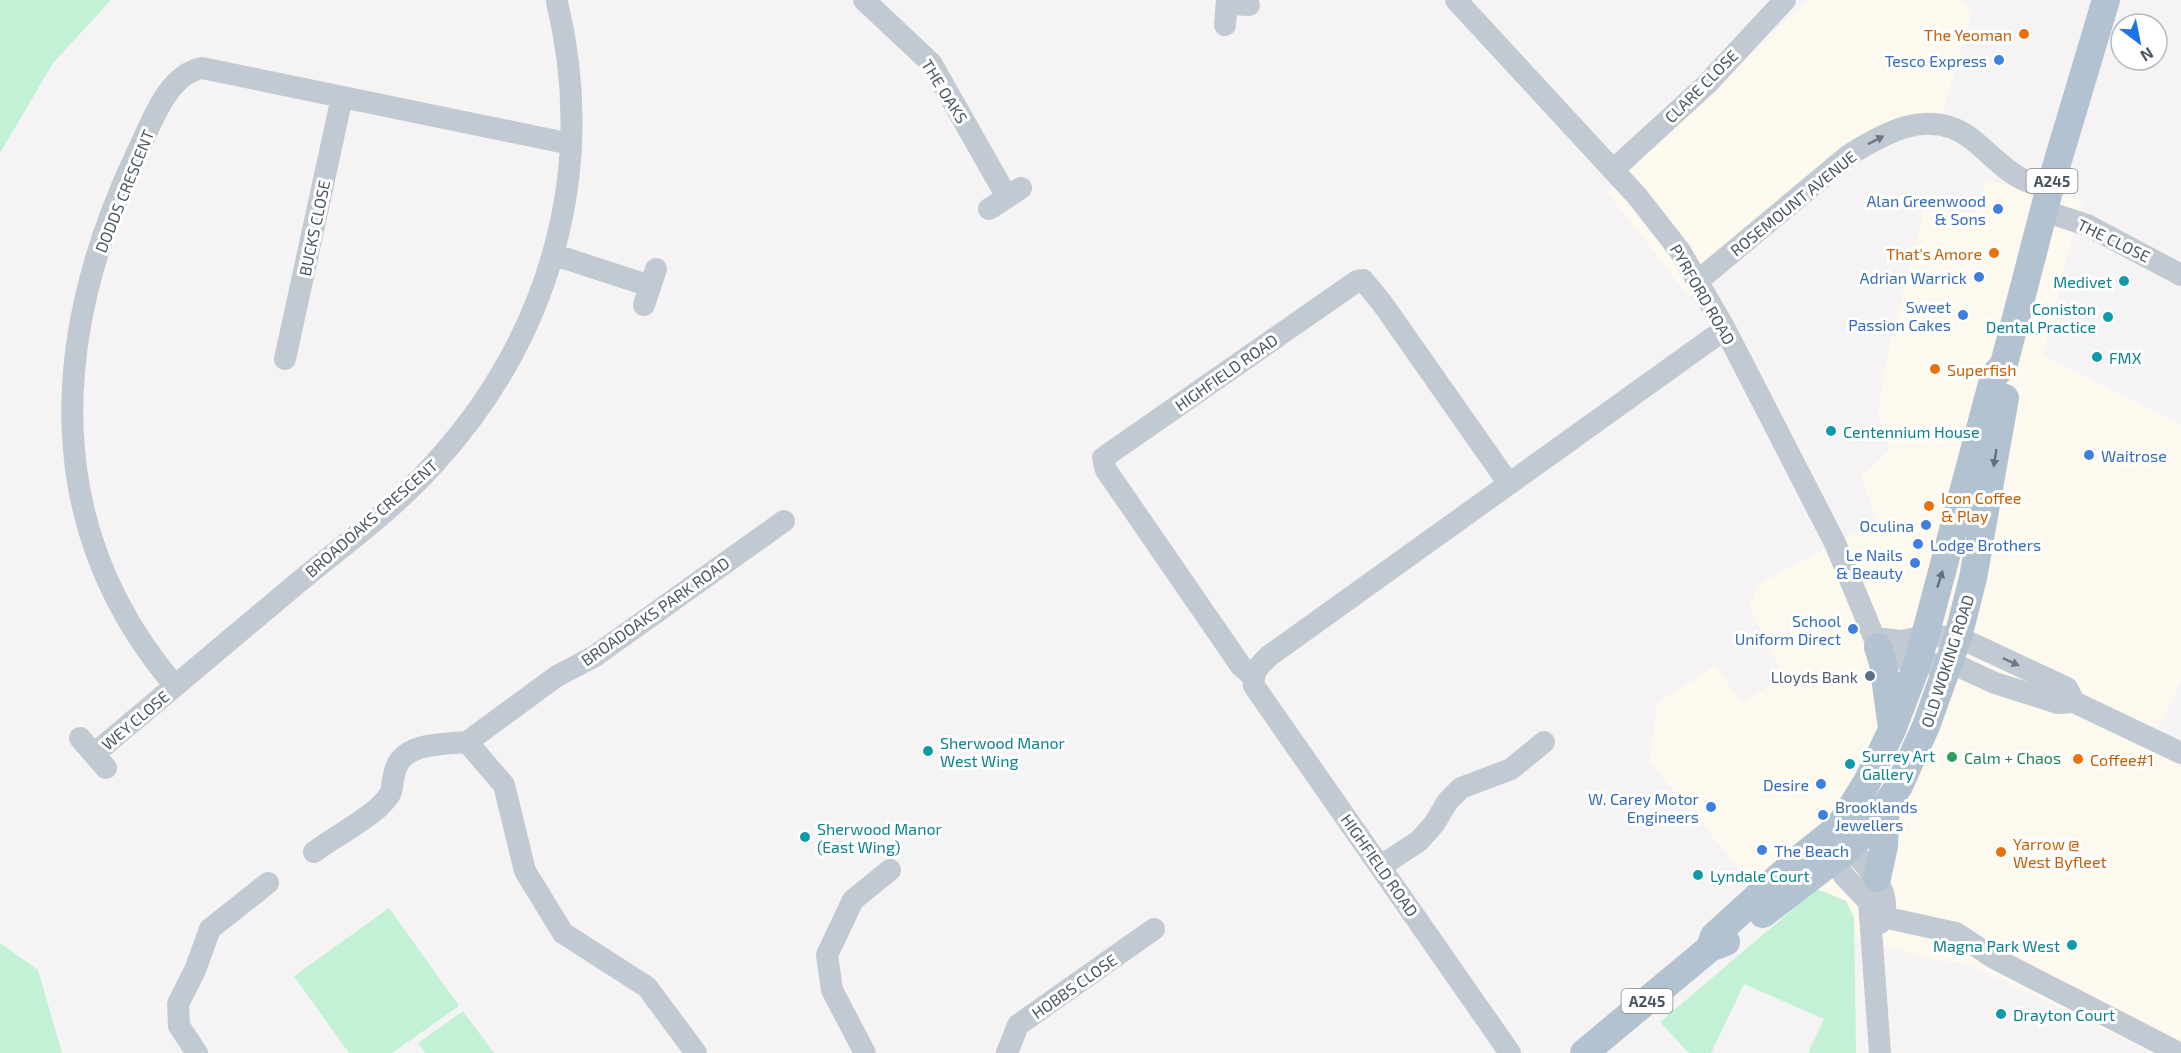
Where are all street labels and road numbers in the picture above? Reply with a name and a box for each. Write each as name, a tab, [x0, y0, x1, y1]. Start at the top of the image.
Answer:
street label: CLARE CLOSE	[1661, 46, 1741, 126]
street label: THE OAKS	[918, 56, 972, 126]
street label: DODDS CRESCENT	[91, 127, 157, 255]
street label: ROSEMOUNT AVENUE	[1726, 146, 1860, 260]
road number: A245	[2026, 169, 2078, 193]
street label: BUCKS CLOSE	[295, 178, 333, 278]
street label: THE CLOSE	[2075, 214, 2153, 266]
street label: PYRFORD ROAD	[1667, 240, 1739, 348]
street label: HIGHFIELD ROAD	[1171, 330, 1281, 414]
street label: BROADOAKS CRESCENT	[301, 455, 441, 581]
street label: BROADOAKS PARK ROAD	[577, 553, 733, 669]
street label: OLD WOKING ROAD	[1917, 592, 1977, 730]
street label: WEY CLOSE	[97, 686, 173, 754]
street label: HIGHFIELD ROAD	[1338, 810, 1422, 920]
street label: HOBBS CLOSE	[1028, 950, 1120, 1022]
road number: A245	[1622, 989, 1672, 1013]

